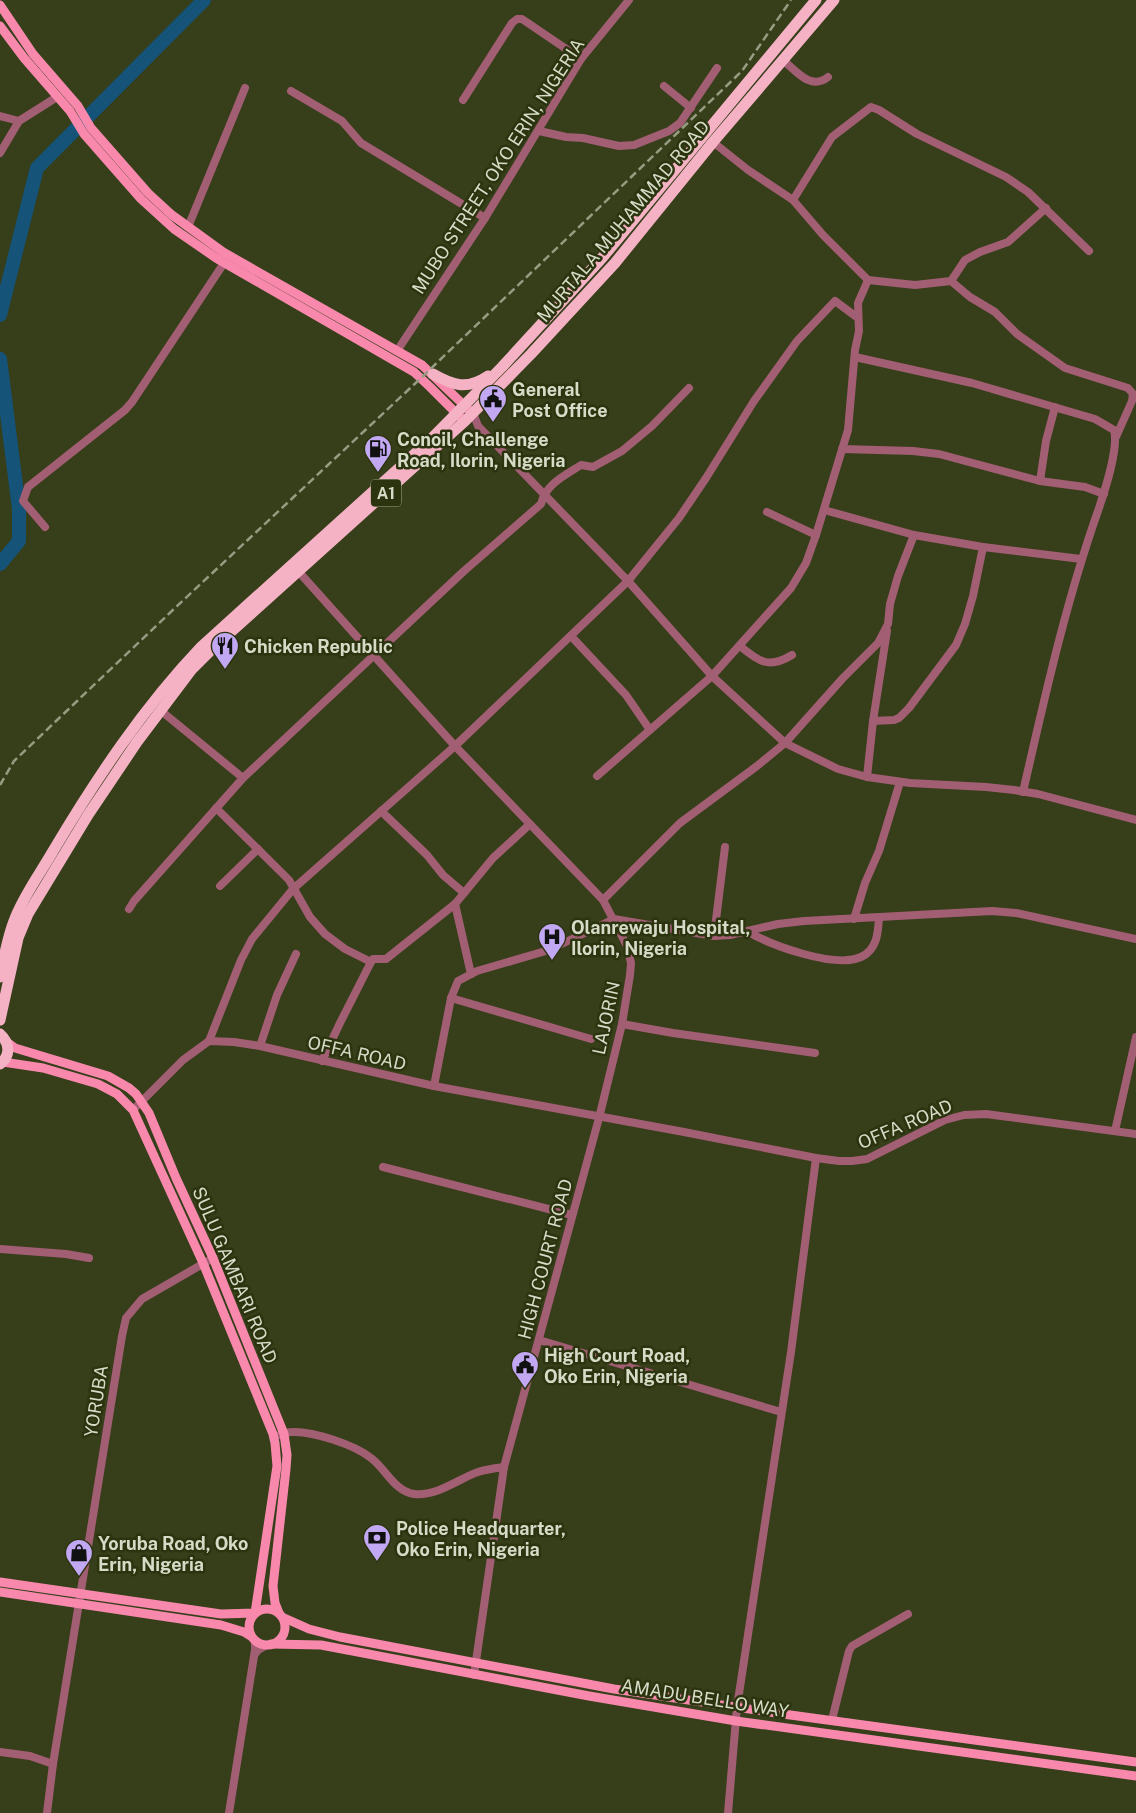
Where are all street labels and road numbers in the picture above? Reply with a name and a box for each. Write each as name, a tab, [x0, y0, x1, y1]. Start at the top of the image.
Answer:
street label: MUBO STREET, OKO ERIN, NIGERIA	[407, 34, 589, 298]
street label: MURTALA MUHAMMAD ROAD	[533, 116, 713, 326]
road number: A1	[371, 479, 401, 506]
street label: LAJORIN	[588, 979, 624, 1057]
street label: OFFA ROAD	[306, 1031, 408, 1075]
street label: OFFA ROAD	[855, 1095, 955, 1153]
street label: HIGH COURT ROAD	[513, 1177, 577, 1341]
street label: SULU GAMBARI ROAD	[188, 1184, 282, 1366]
street label: YORUBA	[80, 1363, 112, 1439]
street label: AMADU BELLO WAY	[620, 1674, 790, 1722]

